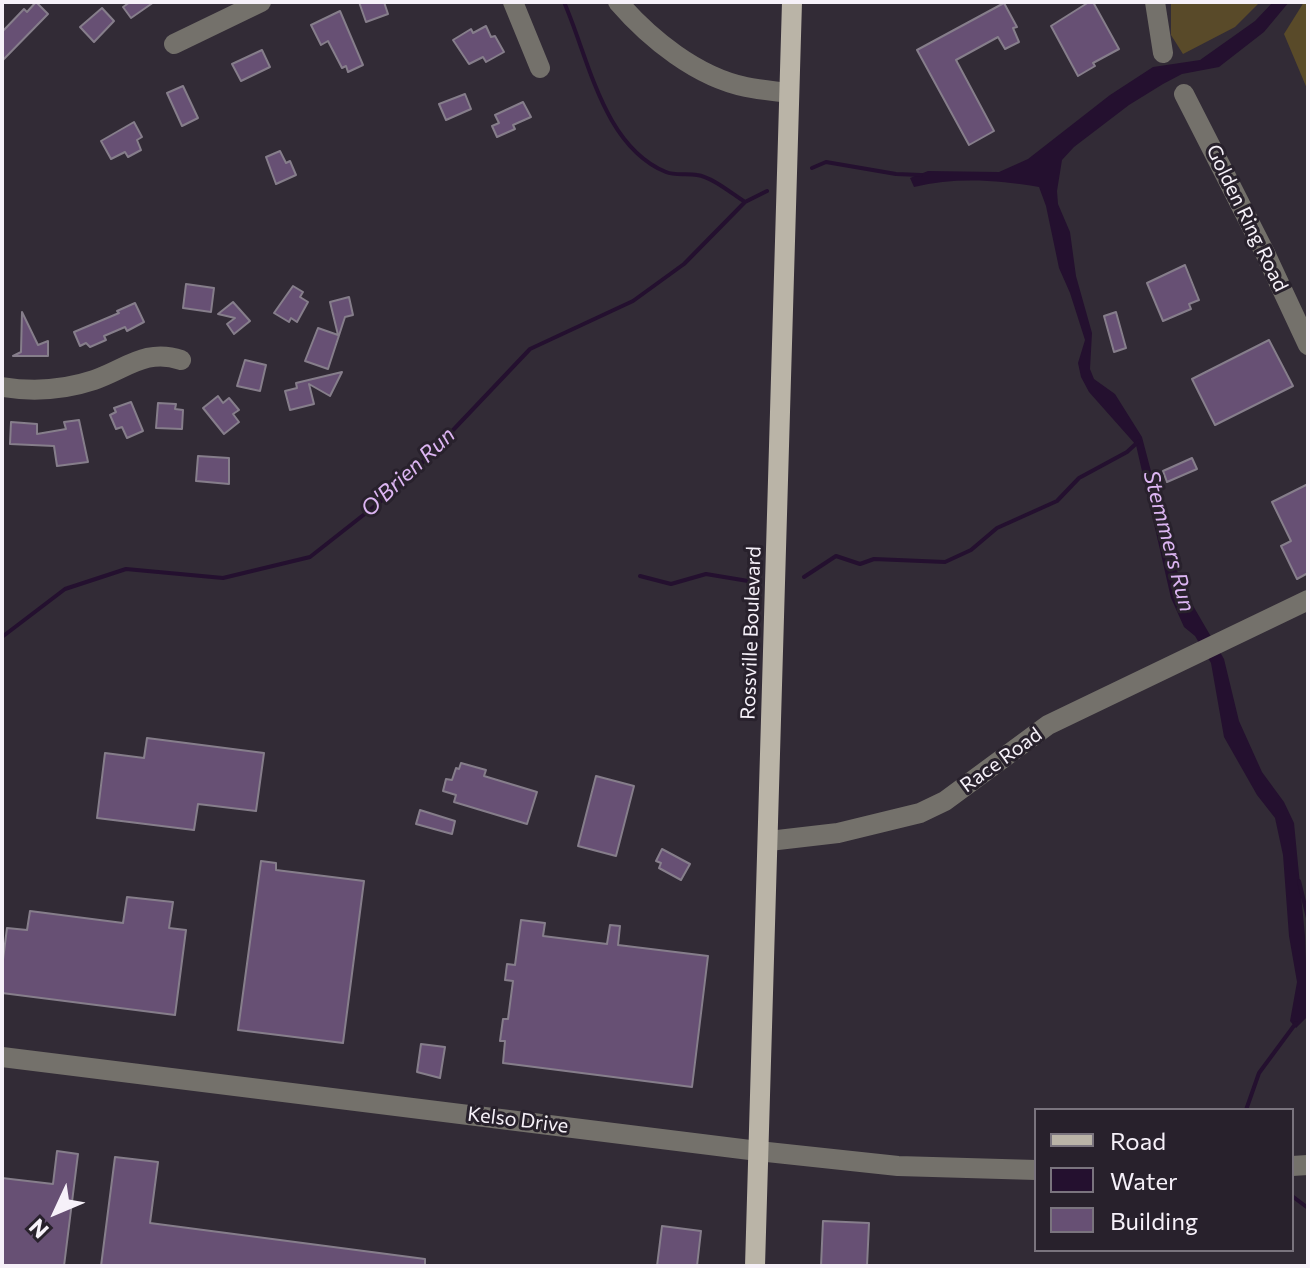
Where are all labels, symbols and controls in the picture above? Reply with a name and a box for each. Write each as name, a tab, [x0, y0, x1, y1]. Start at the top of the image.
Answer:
street label: Golden Ring Road	[1201, 141, 1293, 295]
water label: O'Brien Run	[355, 422, 461, 522]
water label: Stemmers Run	[1137, 467, 1201, 615]
street label: Rossville Boulevard	[736, 546, 766, 720]
street label: Race Road	[956, 722, 1046, 798]
street label: Kelso Drive	[466, 1102, 570, 1138]
legend	[1034, 1108, 1294, 1252]
text: Road	[1110, 1126, 1166, 1155]
text: Water	[1110, 1166, 1178, 1195]
north arrow	[16, 1172, 96, 1252]
text: Building	[1110, 1206, 1198, 1235]
text: N	[23, 1214, 54, 1244]

